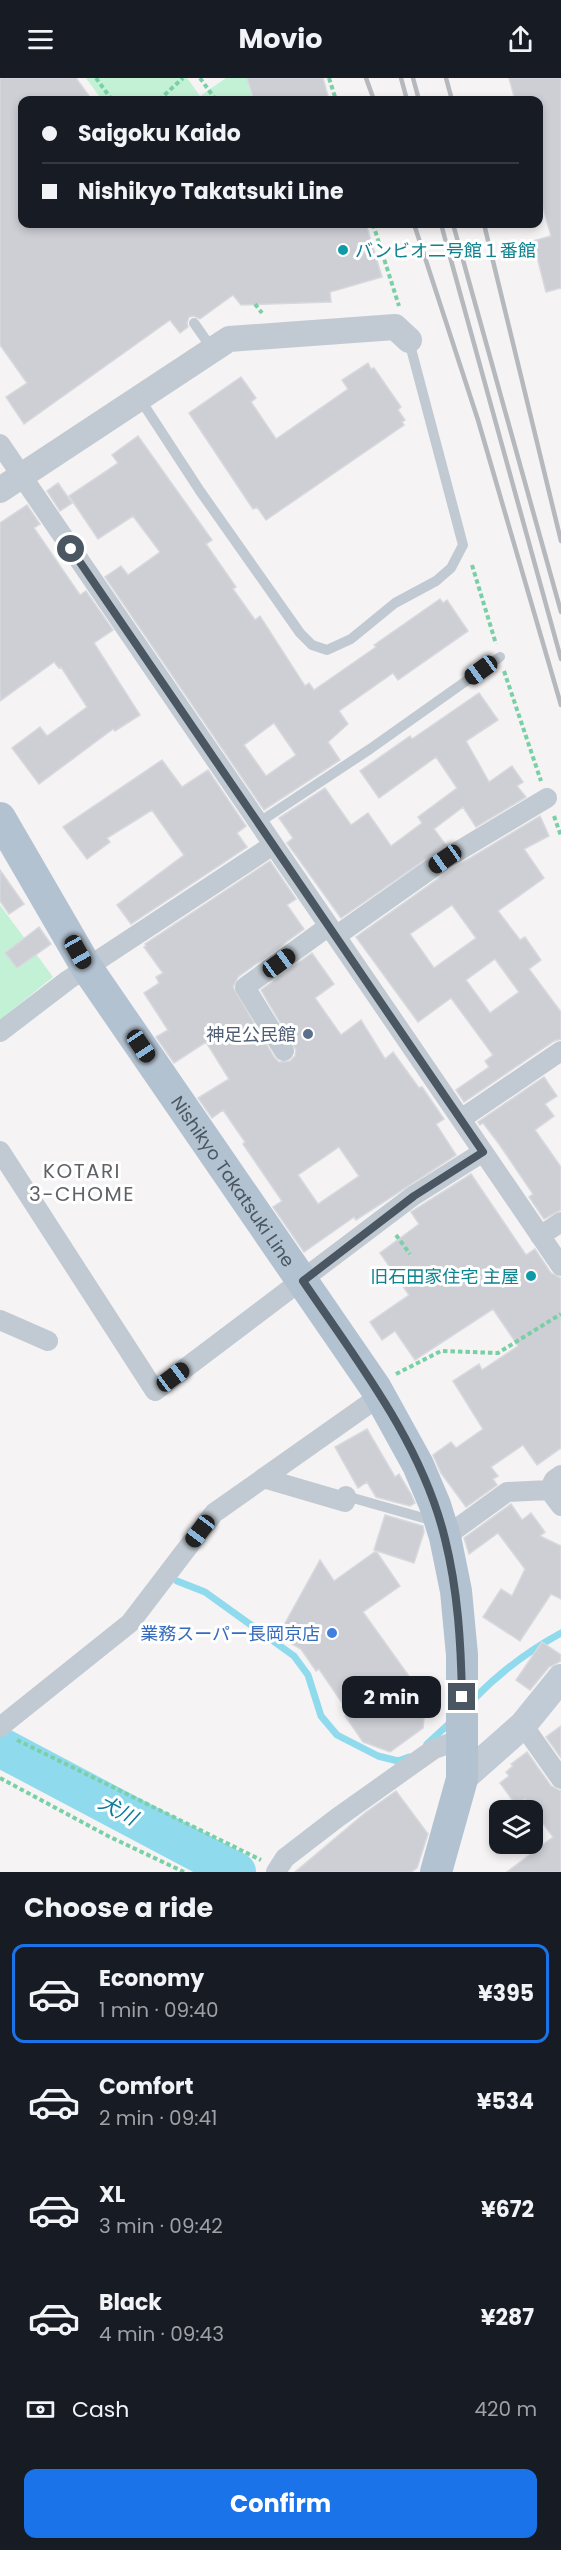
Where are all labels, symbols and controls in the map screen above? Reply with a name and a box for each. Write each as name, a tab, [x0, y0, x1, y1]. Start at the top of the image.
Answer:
text: Movio	[238, 20, 323, 57]
icon: menu	[24, 23, 57, 56]
icon: share	[504, 23, 537, 56]
text: Saigoku Kaido	[78, 118, 241, 149]
text: Nishikyo Takatsuki Line	[78, 176, 343, 207]
place label: バンビオ二号館１番館	[355, 238, 536, 263]
marker: バンビオ二号館１番館	[336, 243, 350, 257]
route start	[57, 535, 84, 562]
car	[461, 652, 501, 688]
car	[425, 841, 465, 877]
car	[61, 932, 95, 972]
car	[259, 945, 299, 981]
place label: 神足公民館	[206, 1022, 296, 1047]
car	[123, 1026, 159, 1066]
marker: 神足公民館	[301, 1027, 315, 1041]
street label: Nishikyo Takatsuki Line	[166, 1091, 301, 1272]
district label: KOTARI 3-CHOME	[29, 1157, 135, 1208]
place label: 旧石田家住宅 主屋	[370, 1264, 519, 1289]
marker: 旧石田家住宅 主屋	[524, 1269, 538, 1283]
car	[153, 1359, 193, 1395]
car	[182, 1511, 218, 1551]
place label: 業務スーパー長岡京店	[140, 1621, 320, 1646]
marker: 業務スーパー長岡京店	[325, 1626, 339, 1640]
callout: 2 min	[342, 1676, 441, 1718]
text: 2 min	[363, 1683, 420, 1711]
route end	[448, 1683, 475, 1710]
water label: 犬川	[94, 1788, 144, 1833]
map controls	[489, 1800, 543, 1854]
button: layers	[489, 1800, 543, 1854]
text: Choose a ride	[24, 1889, 213, 1926]
text: Economy	[99, 1963, 204, 1994]
icon: car	[27, 1967, 81, 2021]
text: ¥395	[478, 1978, 534, 2009]
text: 1 min · 09:40	[99, 1996, 219, 2024]
text: Comfort	[99, 2071, 193, 2102]
icon: car	[27, 2075, 81, 2129]
text: ¥534	[477, 2086, 534, 2117]
text: 2 min · 09:41	[99, 2104, 217, 2132]
text: XL	[99, 2179, 125, 2210]
icon: car	[27, 2183, 81, 2237]
text: ¥672	[481, 2194, 534, 2225]
text: 3 min · 09:42	[99, 2212, 223, 2240]
text: Black	[99, 2287, 162, 2318]
icon: car	[27, 2291, 81, 2345]
text: ¥287	[481, 2302, 534, 2333]
text: 4 min · 09:43	[99, 2320, 224, 2348]
icon: cash	[24, 2393, 57, 2426]
text: Cash	[72, 2394, 129, 2425]
text: 420 m	[474, 2395, 537, 2423]
button: Confirm	[24, 2469, 537, 2538]

